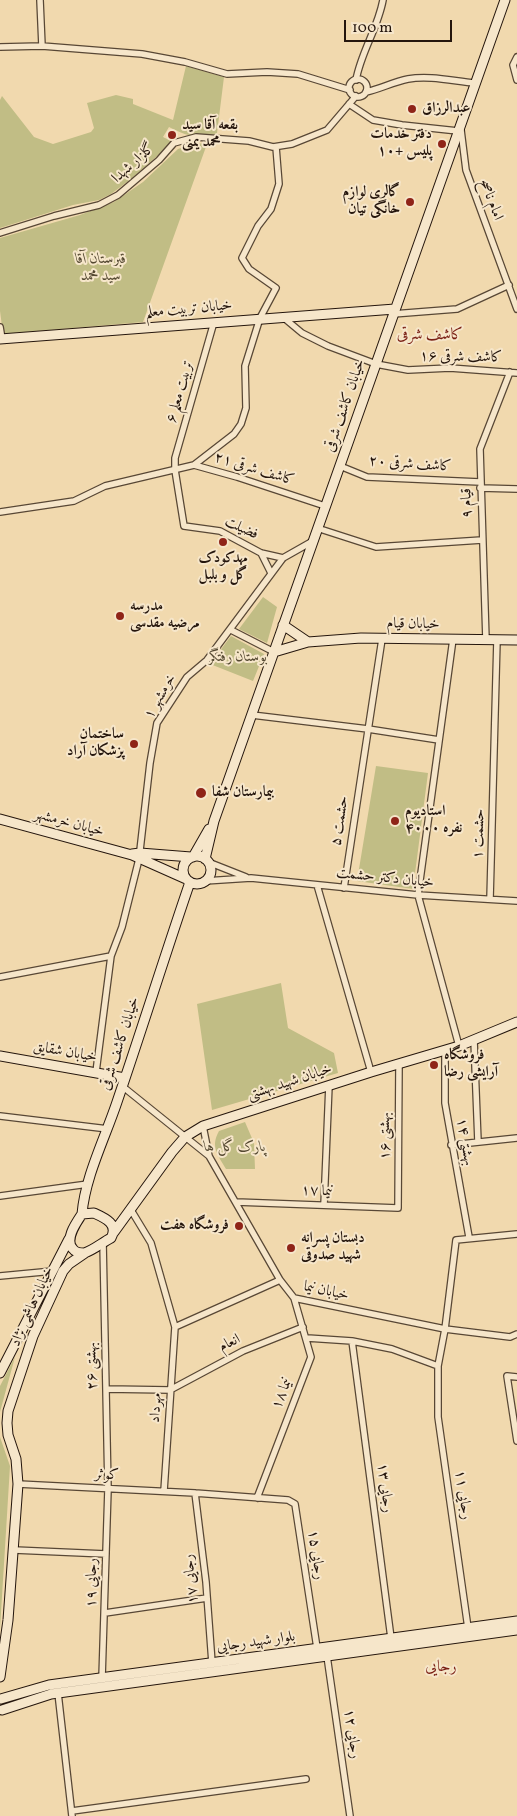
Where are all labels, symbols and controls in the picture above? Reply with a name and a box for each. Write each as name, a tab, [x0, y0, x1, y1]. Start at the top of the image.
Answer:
scale bar	[347, 10, 454, 42]
text: 100 m	[352, 18, 392, 39]
place label: عبدالرزاق	[422, 100, 470, 118]
marker: عبدالرزاق	[406, 103, 418, 115]
place label: بقعه آقا سید محمد یمنی	[182, 117, 238, 152]
place label: دفتر خدمات پلیس +۱۰	[370, 126, 432, 161]
marker: بقعه آقا سید محمد یمنی	[166, 129, 178, 141]
marker: دفتر خدمات پلیس +۱۰	[436, 138, 448, 150]
street label: گلزار شهدا	[109, 140, 159, 188]
street label: امام ناصح	[474, 177, 506, 223]
place label: گالری لوازم خانگی تیان	[342, 184, 400, 219]
marker: گالری لوازم خانگی تیان	[404, 196, 416, 208]
park label: قبرستان آقا سید محمد	[76, 251, 126, 286]
street label: خیابان تربیت معلم	[145, 297, 233, 323]
district label: کاشف شرقی	[397, 326, 463, 346]
street label: کاشف شرقی ۱۶	[419, 348, 503, 368]
street label: خیابان کاشف شرقی	[322, 357, 370, 455]
street label: تربیت معلم ۶	[164, 359, 198, 425]
street label: کاشف شرقی ۲۱	[212, 449, 296, 491]
street label: کاشف شرقی ۲۰	[368, 453, 452, 477]
street label: قیام ۹	[458, 488, 478, 518]
street label: فضیلت	[221, 513, 261, 545]
marker: مهدکودک گل و بلبل	[217, 536, 229, 548]
place label: مهدکودک گل و بلبل	[199, 550, 247, 585]
place label: مدرسه مرضیه مقدسی	[130, 598, 200, 633]
marker: مدرسه مرضیه مقدسی	[114, 610, 126, 622]
street label: خیابان قیام	[386, 616, 440, 634]
park label: بوستان رفتگر	[209, 649, 267, 667]
street label: خرمشهر ۱	[141, 671, 181, 723]
place label: ساختمان پزشکان آراد	[67, 726, 124, 761]
marker: ساختمان پزشکان آراد	[128, 738, 140, 750]
place label: بیمارستان شفا	[212, 784, 274, 802]
marker: بیمارستان شفا	[194, 786, 208, 800]
street label: حشمت ۵	[328, 795, 354, 847]
place label: استادیوم ۴۰۰۰ نفره	[405, 803, 462, 838]
street label: خیابان خرمشهر	[32, 806, 106, 842]
street label: حشمت ۱	[470, 809, 490, 859]
marker: استادیوم ۴۰۰۰ نفره	[389, 815, 401, 827]
street label: خیابان دکتر حشمت	[335, 865, 435, 893]
street label: خیابان کاشف شرقی	[97, 995, 145, 1093]
street label: خیابان شقایق	[32, 1039, 98, 1067]
place label: فروشگاه آرایشی رضا	[444, 1047, 498, 1082]
marker: فروشگاه آرایشی رضا	[428, 1059, 440, 1071]
street label: خیابان شهید بهشتی	[245, 1061, 335, 1105]
street label: بهشتی ۱۶	[377, 1112, 395, 1160]
street label: بهشتی ۱۴	[451, 1117, 477, 1167]
park label: پارک گل ها	[204, 1139, 266, 1157]
street label: نیما ۱۷	[301, 1182, 333, 1202]
place label: فروشگاه هفت	[160, 1217, 229, 1235]
marker: فروشگاه هفت	[233, 1220, 245, 1232]
place label: دبستان پسرانه شهید صدوقی	[301, 1230, 365, 1265]
marker: دبستان پسرانه شهید صدوقی	[285, 1242, 297, 1254]
street label: خیابان هاشمی نژاد	[7, 1264, 59, 1350]
street label: خیابان نیما	[302, 1278, 350, 1306]
street label: انعام	[216, 1331, 244, 1357]
street label: بهشتی ۲۶	[84, 1342, 102, 1390]
street label: نیما ۱۸	[269, 1376, 297, 1412]
street label: مهرداد	[147, 1393, 167, 1423]
street label: رجایی ۱۳	[372, 1462, 396, 1514]
street label: کوثر	[95, 1467, 119, 1485]
street label: رجایی ۱۱	[450, 1469, 474, 1521]
street label: رجایی ۱۵	[303, 1529, 327, 1581]
street label: رجایی ۱۷	[180, 1553, 204, 1605]
street label: رجایی ۱۹	[84, 1558, 102, 1608]
street label: بلوار شهید رجایی	[216, 1629, 296, 1657]
district label: رجایی	[425, 1658, 457, 1678]
street label: رجایی ۱۲	[339, 1708, 363, 1760]

